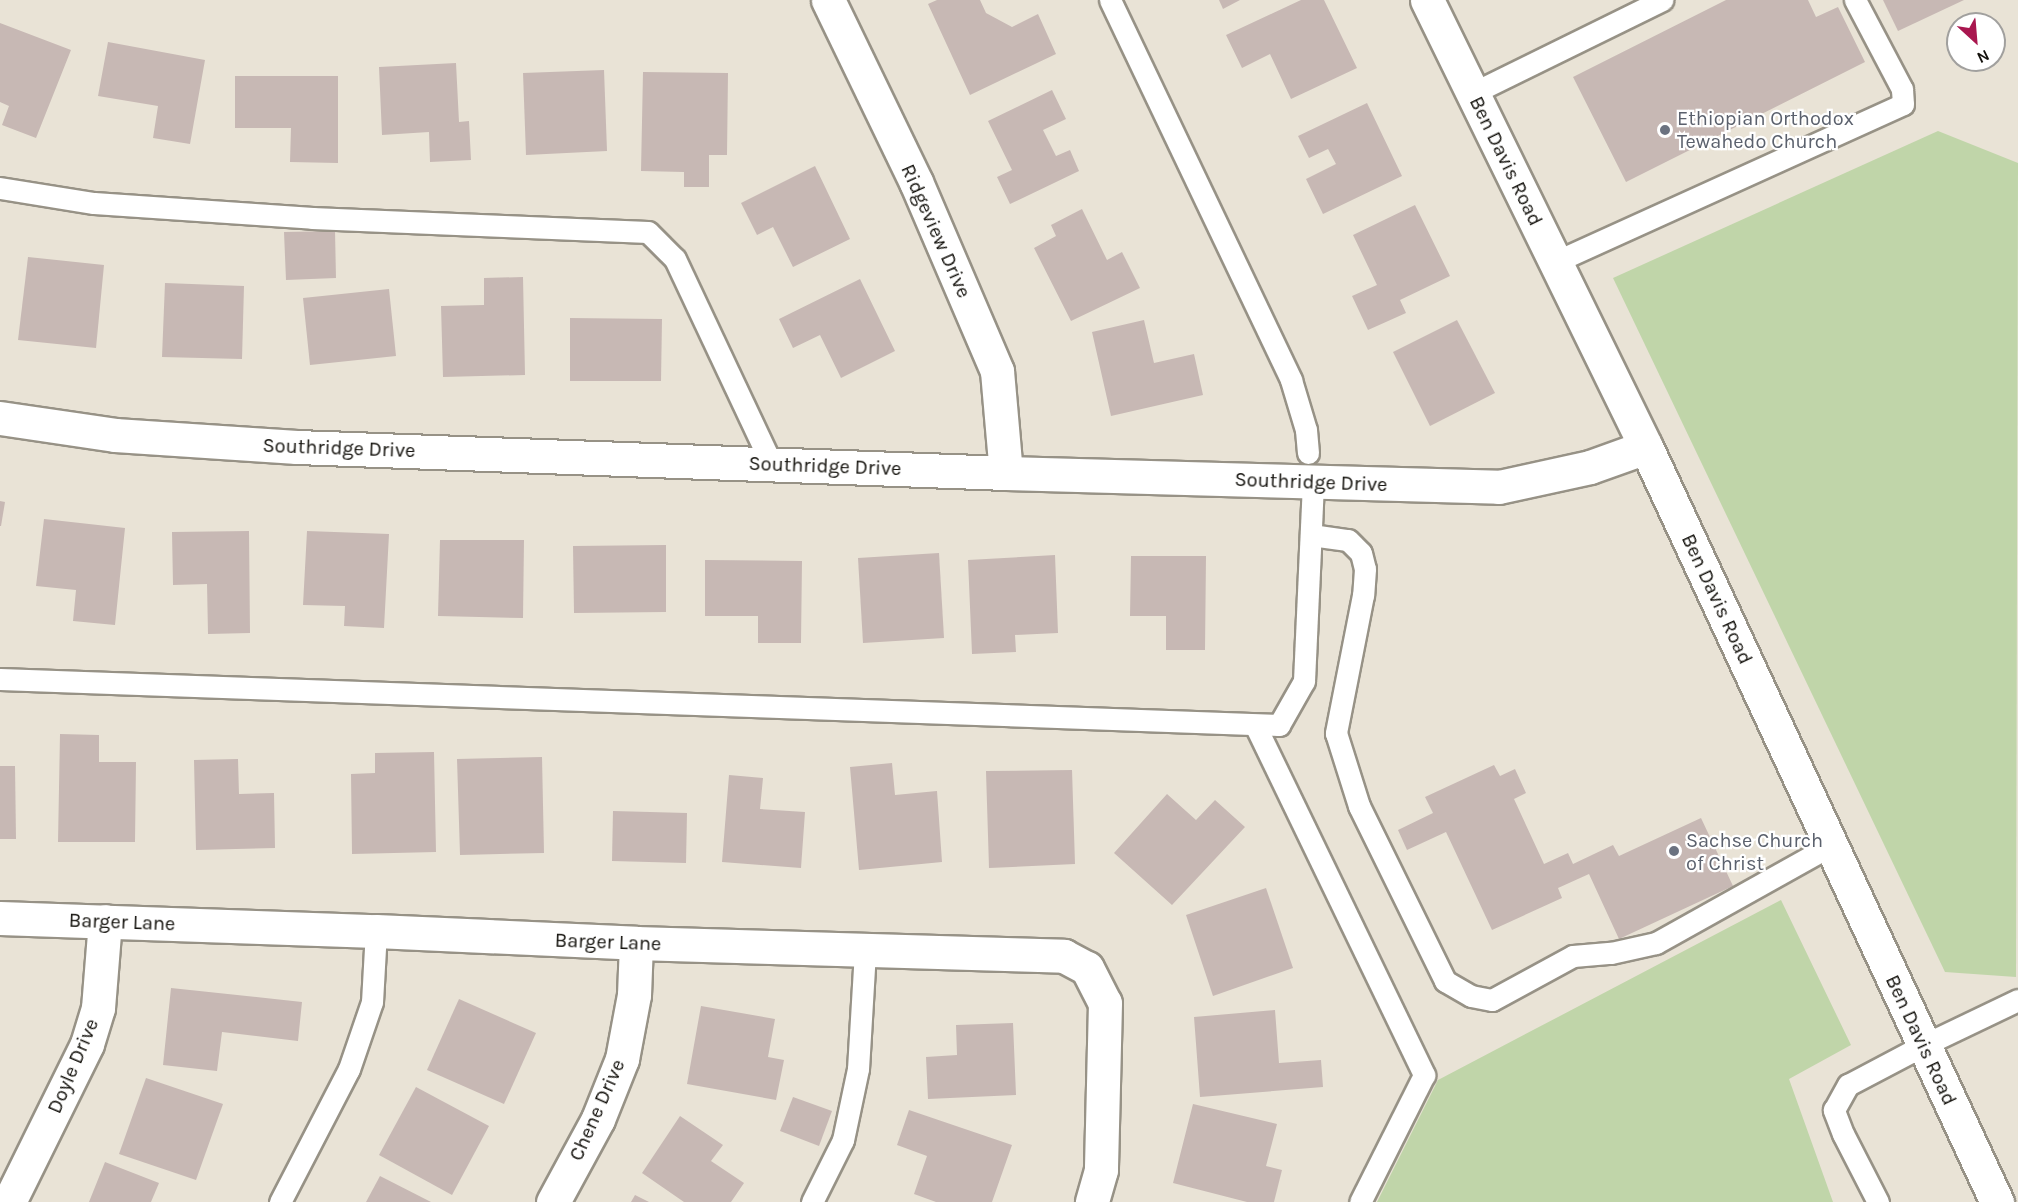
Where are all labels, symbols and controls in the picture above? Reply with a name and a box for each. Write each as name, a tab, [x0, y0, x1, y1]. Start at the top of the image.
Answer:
north arrow	[1946, 12, 2006, 72]
text: N	[1974, 46, 1993, 68]
street label: Ben Davis Road	[1464, 92, 1548, 230]
place label: Ethiopian Orthodox Tewahedo Church	[1677, 106, 1854, 153]
marker: Ethiopian Orthodox Tewahedo Church	[1658, 123, 1672, 137]
street label: Ridgeview Drive	[896, 160, 976, 302]
street label: Southridge Drive	[262, 433, 416, 463]
street label: Southridge Drive	[748, 451, 902, 481]
street label: Southridge Drive	[1234, 467, 1388, 497]
street label: Ben Davis Road	[1676, 530, 1758, 668]
place label: Sachse Church of Christ	[1686, 828, 1823, 875]
marker: Sachse Church of Christ	[1667, 844, 1681, 858]
street label: Barger Lane	[68, 908, 176, 936]
street label: Barger Lane	[554, 928, 662, 956]
street label: Ben Davis Road	[1880, 971, 1962, 1109]
street label: Doyle Drive	[42, 1015, 104, 1117]
street label: Chene Drive	[564, 1056, 630, 1164]

